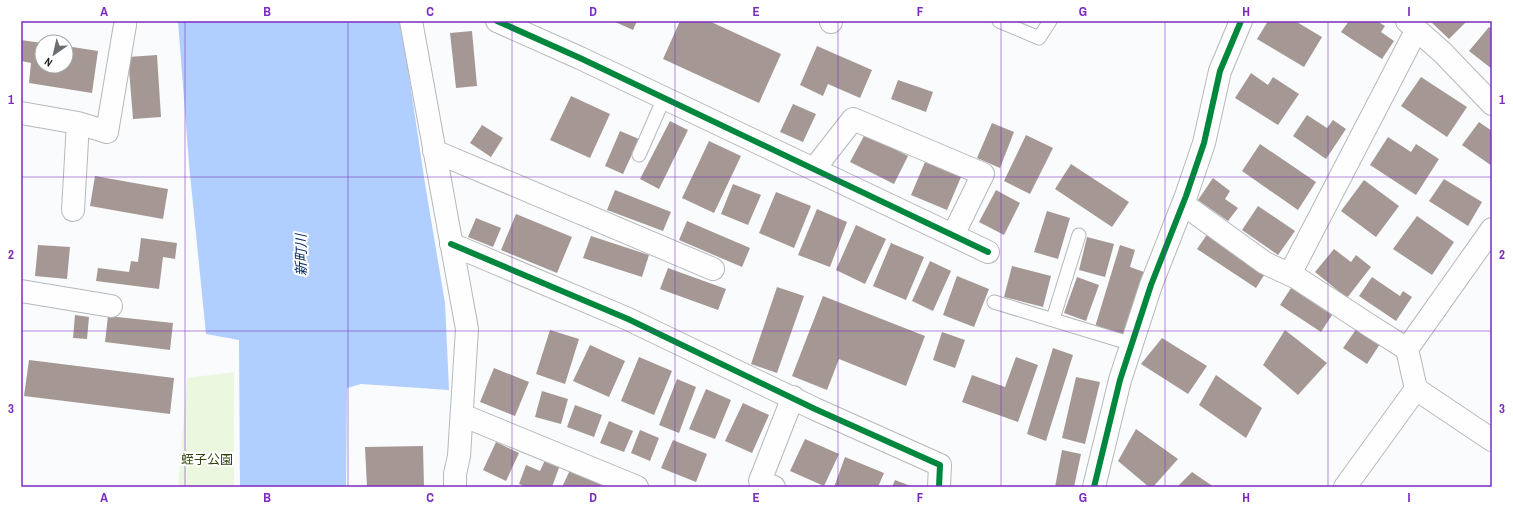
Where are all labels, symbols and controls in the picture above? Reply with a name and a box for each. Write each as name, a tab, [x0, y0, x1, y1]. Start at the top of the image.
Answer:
text: A	[100, 3, 108, 20]
text: B	[263, 3, 271, 20]
text: C	[426, 3, 434, 20]
text: D	[589, 3, 597, 20]
text: E	[752, 3, 760, 20]
text: F	[917, 3, 924, 20]
text: G	[1079, 3, 1087, 20]
text: H	[1242, 3, 1250, 20]
text: I	[1408, 3, 1411, 20]
north arrow	[34, 34, 74, 74]
text: N	[42, 55, 55, 70]
text: 1	[8, 91, 14, 108]
text: 1	[1499, 91, 1505, 108]
water label: 新町川	[292, 232, 310, 276]
text: 2	[8, 246, 14, 263]
text: 2	[1499, 246, 1505, 263]
text: 3	[8, 400, 14, 417]
text: 3	[1499, 400, 1505, 417]
park label: 蛭子公園	[181, 451, 233, 468]
text: A	[100, 489, 108, 506]
text: B	[263, 489, 271, 506]
text: C	[426, 489, 434, 506]
text: D	[589, 489, 597, 506]
text: E	[752, 489, 760, 506]
text: F	[917, 489, 924, 506]
text: G	[1079, 489, 1087, 506]
text: H	[1242, 489, 1250, 506]
text: I	[1408, 489, 1411, 506]

